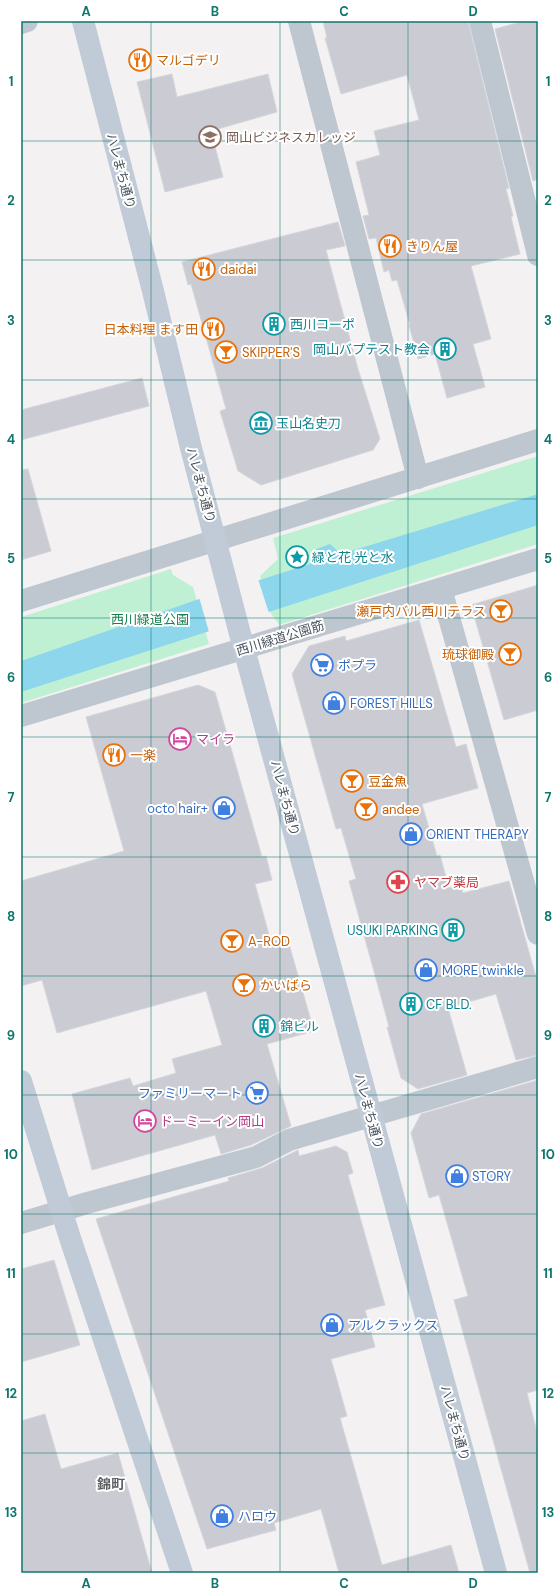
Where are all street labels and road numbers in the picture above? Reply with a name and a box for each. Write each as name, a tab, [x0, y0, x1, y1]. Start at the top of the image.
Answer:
street label: ハレまち通り	[103, 131, 139, 211]
street label: ハレまち通り	[183, 445, 219, 525]
street label: 西川緑道公園筋	[234, 617, 326, 659]
street label: ハレまち通り	[267, 758, 303, 838]
street label: ハレまち通り	[351, 1071, 387, 1151]
street label: ハレまち通り	[437, 1383, 473, 1463]

